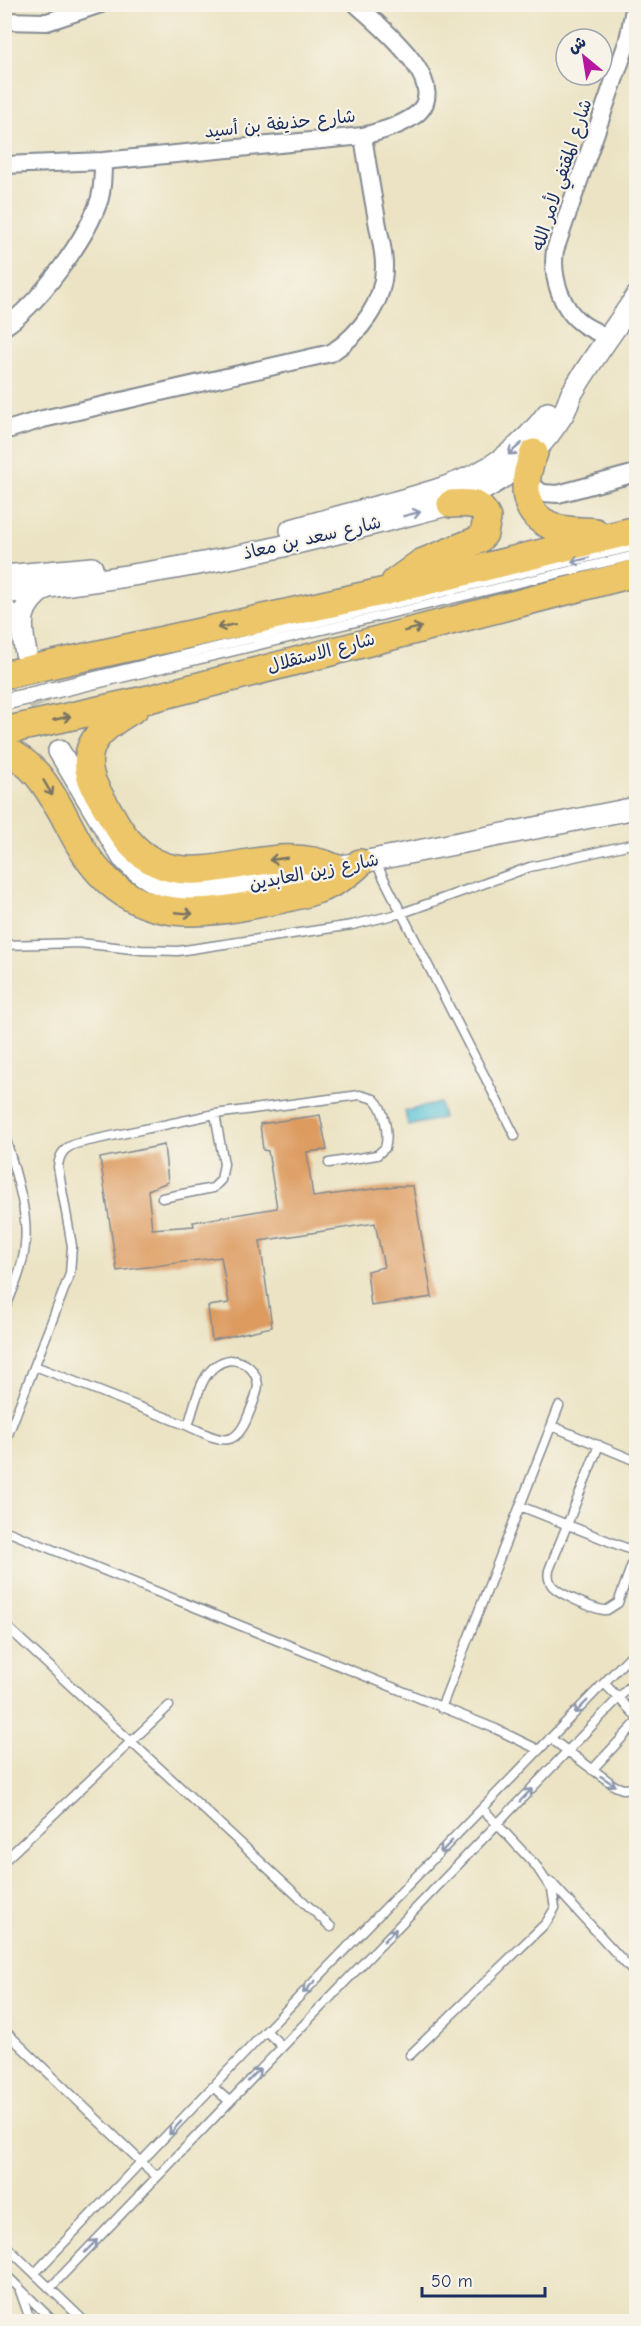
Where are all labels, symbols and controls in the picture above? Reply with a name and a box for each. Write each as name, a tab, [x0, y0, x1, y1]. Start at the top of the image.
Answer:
north arrow	[554, 27, 614, 87]
text: ش	[565, 33, 589, 57]
street label: شارع المقتفي لأمر الله	[526, 96, 601, 255]
street label: شارع حذيفة بن أسيد	[203, 106, 357, 143]
one-way arrow	[508, 442, 523, 456]
one-way arrow	[402, 508, 421, 519]
street label: شارع سعد بن معاذ	[241, 512, 383, 565]
one-way arrow	[570, 554, 589, 566]
one-way arrow	[217, 621, 236, 632]
one-way arrow	[404, 623, 423, 635]
street label: شارع الاستقلال	[265, 629, 377, 678]
one-way arrow	[51, 712, 71, 723]
one-way arrow	[42, 779, 54, 796]
street label: شارع زين العابدين	[247, 849, 381, 896]
one-way arrow	[268, 854, 288, 865]
one-way arrow	[173, 908, 193, 919]
one-way arrow	[574, 1699, 588, 1714]
one-way arrow	[599, 1776, 616, 1788]
one-way arrow	[519, 1788, 534, 1803]
one-way arrow	[438, 1840, 453, 1855]
one-way arrow	[383, 1928, 398, 1943]
one-way arrow	[302, 1979, 317, 1994]
one-way arrow	[247, 2067, 262, 2082]
one-way arrow	[167, 2120, 182, 2135]
one-way arrow	[83, 2239, 98, 2254]
scale bar	[422, 2260, 545, 2298]
text: 50 m	[431, 2271, 473, 2292]

